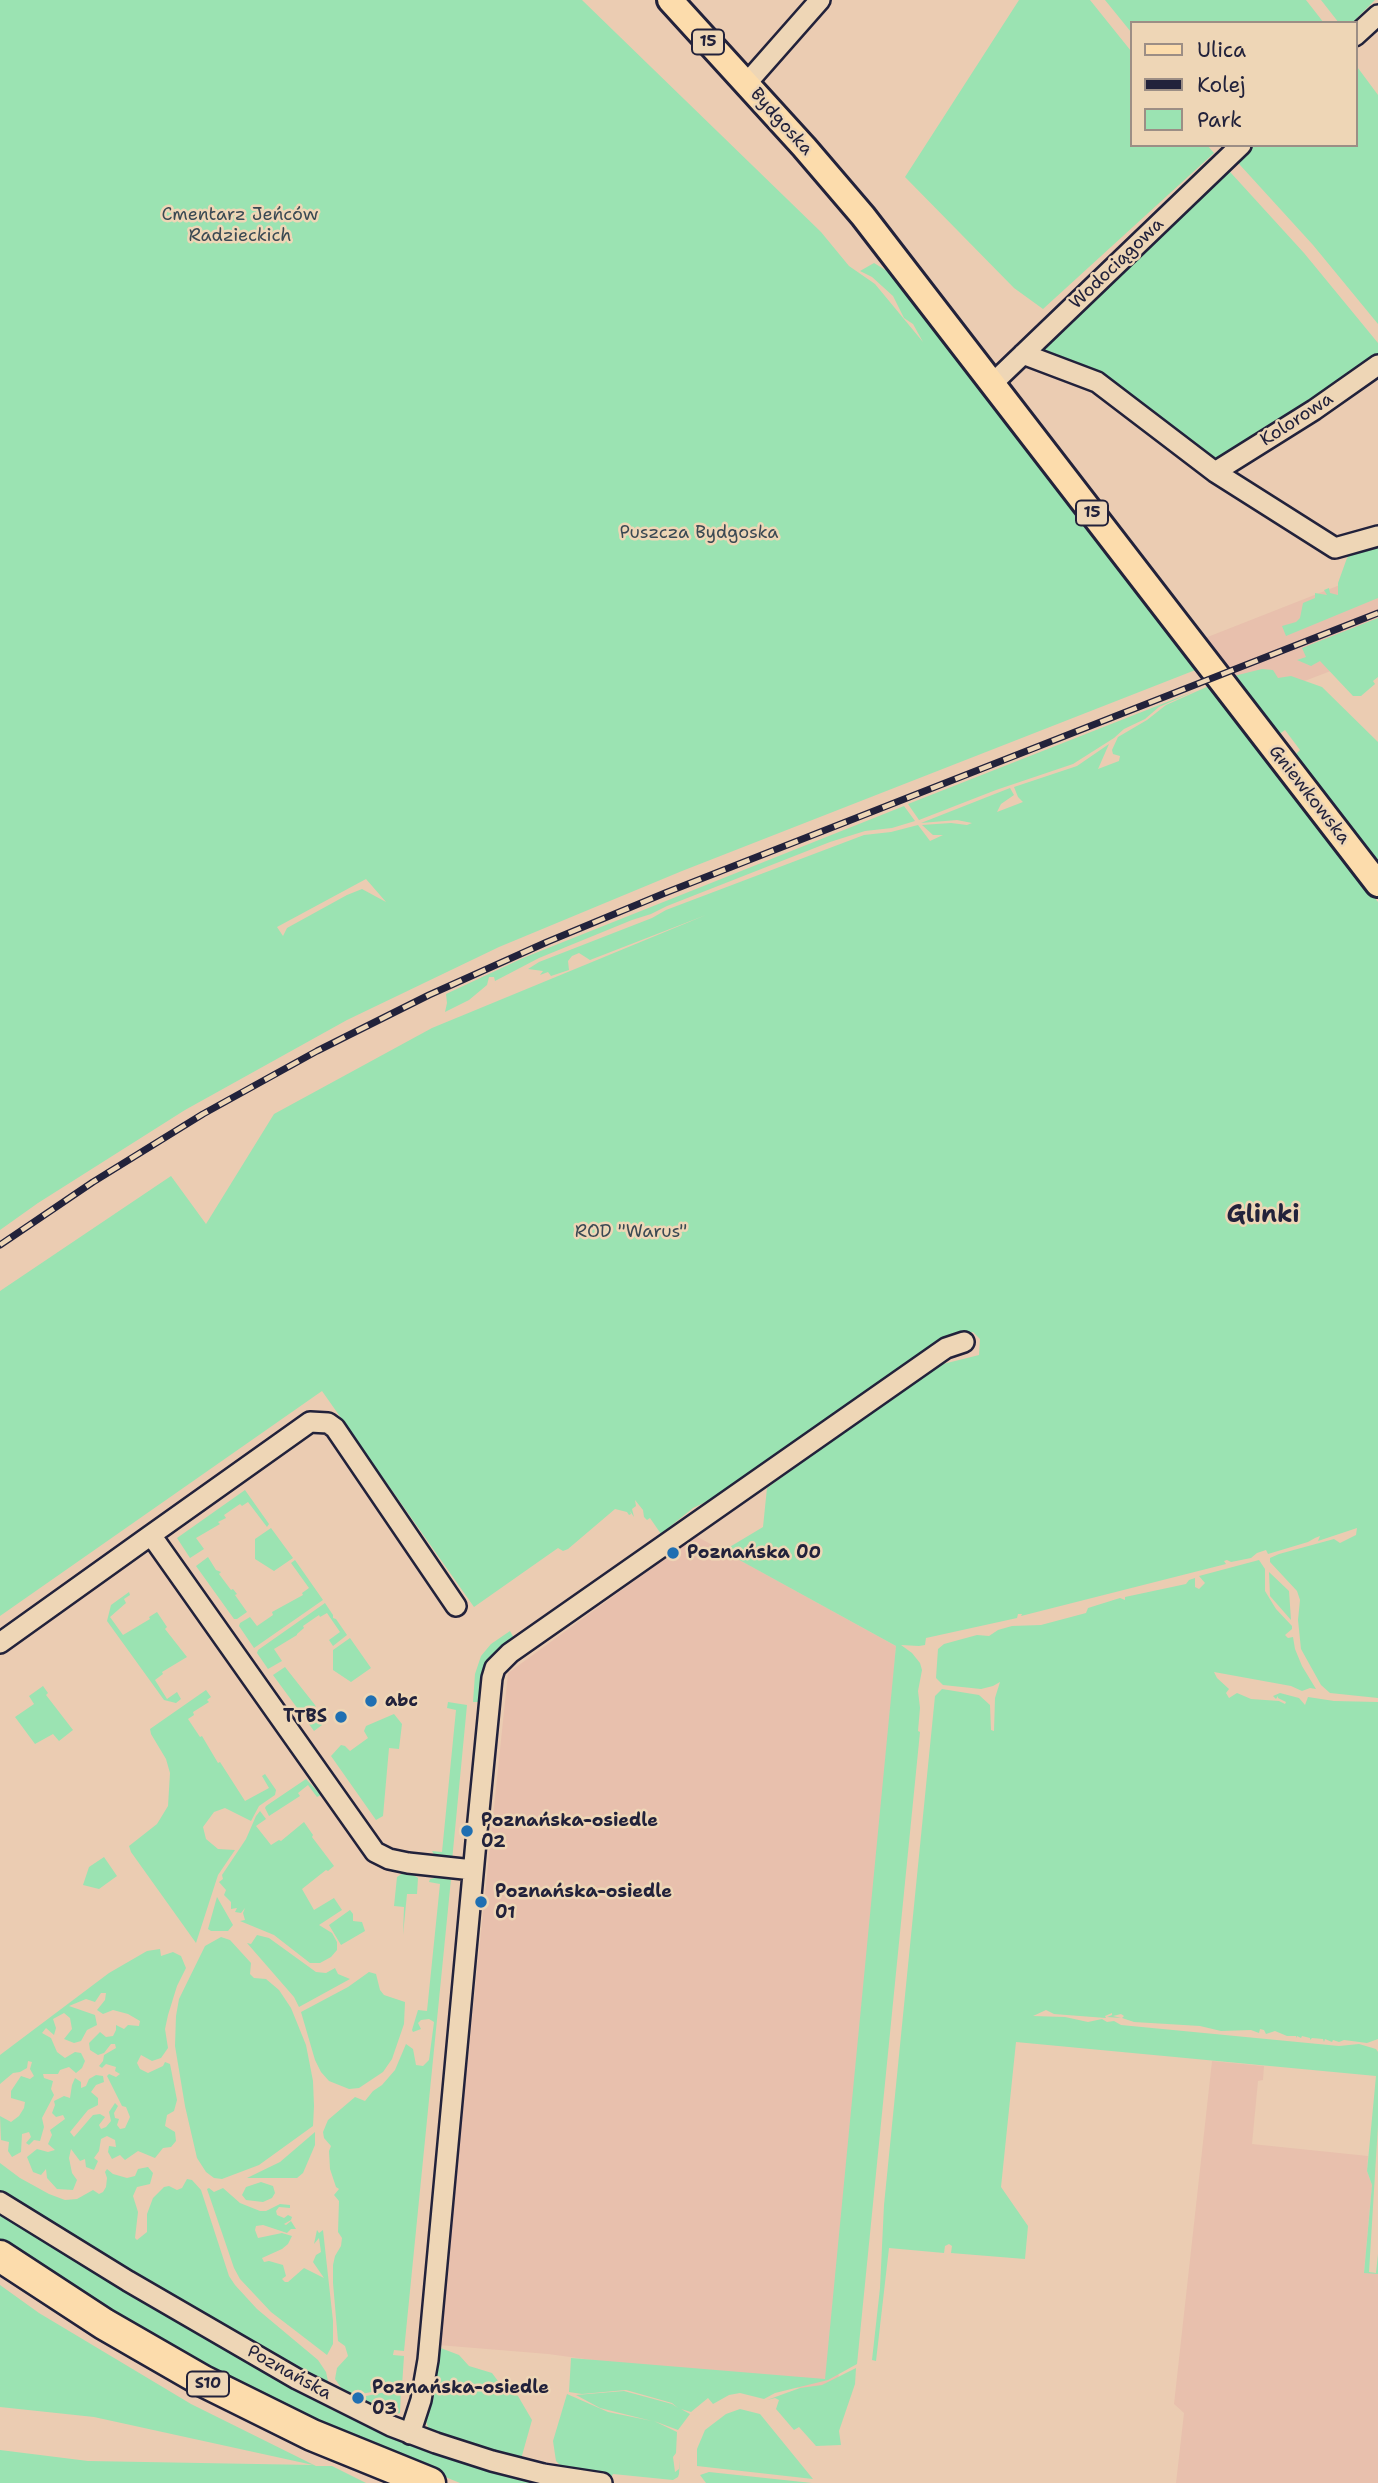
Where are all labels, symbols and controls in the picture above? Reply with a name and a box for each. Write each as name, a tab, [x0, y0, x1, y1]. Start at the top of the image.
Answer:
legend	[1130, 21, 1357, 147]
road number: 15	[692, 30, 724, 54]
text: Ulica	[1197, 36, 1246, 64]
text: Kolej	[1197, 71, 1246, 99]
street label: Bydgoska	[745, 84, 817, 160]
text: Park	[1197, 106, 1242, 134]
park label: Cmentarz Jeńców Radzieckich	[162, 204, 318, 246]
street label: Wodociągowa	[1066, 214, 1168, 314]
street label: Kolorowa	[1257, 389, 1337, 451]
road number: 15	[1076, 500, 1108, 526]
park label: Puszcza Bydgoska	[619, 522, 779, 544]
street label: Gniewkowska	[1264, 741, 1354, 849]
district label: Glinki	[1226, 1202, 1300, 1230]
park label: ROD "Warus"	[575, 1221, 687, 1243]
place label: Poznańska 00	[687, 1542, 821, 1564]
marker: Poznańska 00	[665, 1545, 681, 1561]
place label: abc	[385, 1690, 418, 1712]
marker: abc	[363, 1693, 379, 1709]
place label: TTBS	[283, 1706, 327, 1728]
marker: TTBS	[333, 1709, 349, 1725]
place label: Poznańska-osiedle 02	[481, 1810, 658, 1853]
marker: Poznańska-osiedle 02	[459, 1823, 475, 1839]
place label: Poznańska-osiedle 01	[495, 1881, 672, 1924]
marker: Poznańska-osiedle 01	[473, 1894, 489, 1910]
street label: Poznańska	[243, 2341, 335, 2405]
road number: S10	[187, 2372, 229, 2396]
place label: Poznańska-osiedle 03	[372, 2377, 549, 2420]
marker: Poznańska-osiedle 03	[350, 2390, 366, 2406]

